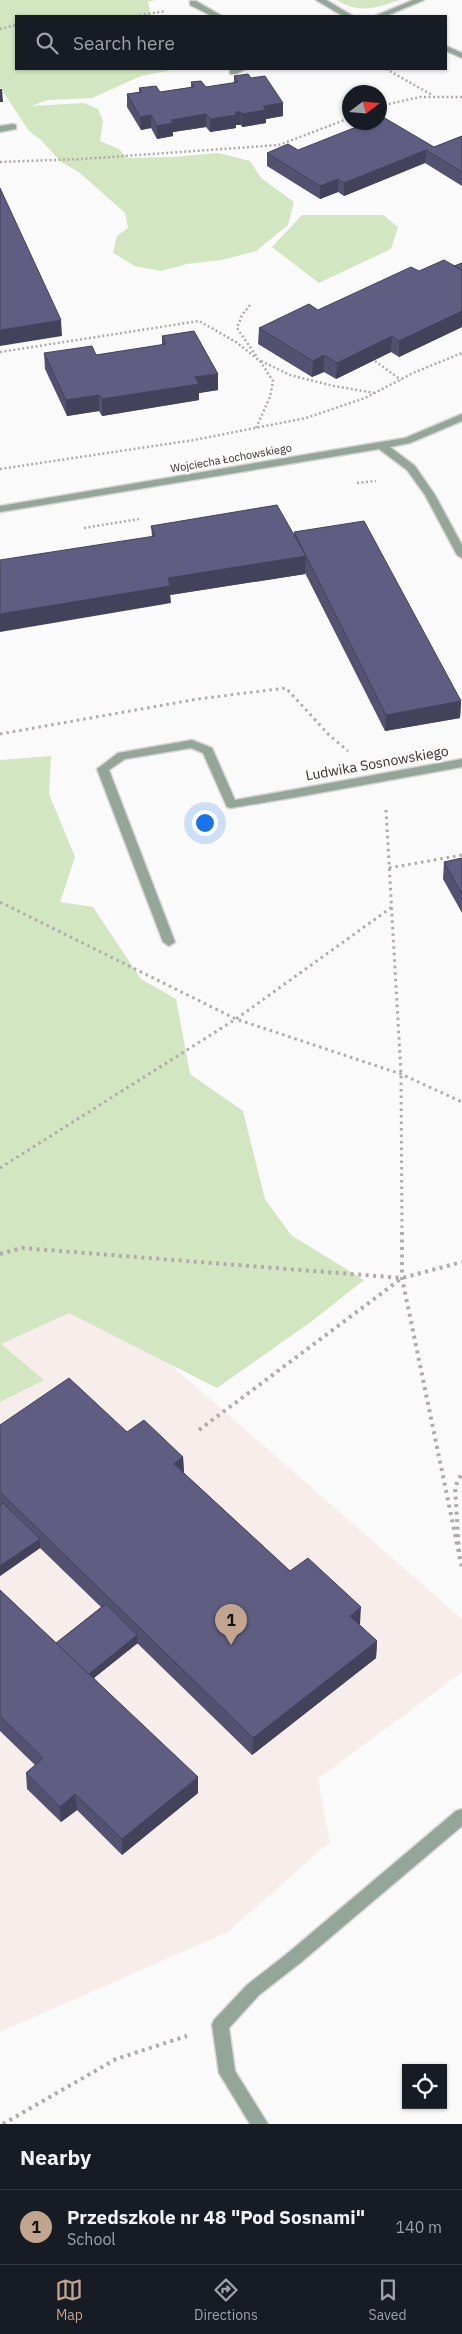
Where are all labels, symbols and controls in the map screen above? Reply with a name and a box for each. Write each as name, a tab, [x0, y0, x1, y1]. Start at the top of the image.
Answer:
search box	[15, 15, 447, 70]
icon: search	[33, 29, 61, 57]
text: Search here	[73, 31, 175, 55]
north arrow	[342, 85, 387, 130]
street label: Wojciecha Łochowskiego	[169, 440, 293, 476]
street label: Ludwika Sosnowskiego	[304, 742, 450, 784]
your location	[192, 810, 218, 836]
pin: 1	[215, 1604, 247, 1645]
map controls	[402, 2064, 447, 2109]
button: locate	[402, 2064, 447, 2109]
text: Nearby	[20, 2143, 91, 2171]
text: Przedszkole nr 48 "Pod Sosnami"	[67, 2205, 365, 2229]
text: 1	[31, 2217, 41, 2237]
text: 140 m	[395, 2217, 442, 2237]
text: School	[67, 2229, 116, 2249]
tab: Map	[55, 2276, 83, 2324]
tab: Directions	[194, 2276, 258, 2324]
tab: Saved	[369, 2276, 407, 2324]

